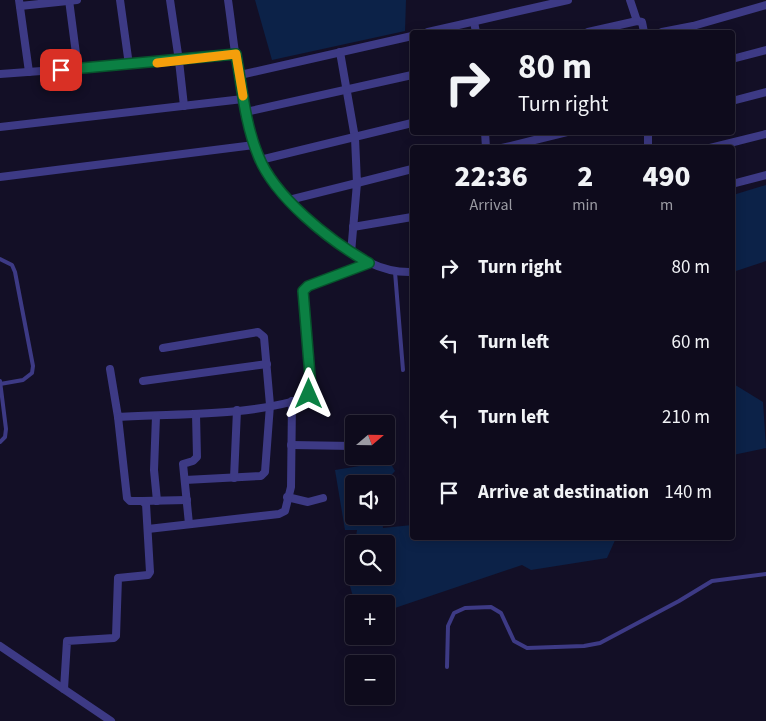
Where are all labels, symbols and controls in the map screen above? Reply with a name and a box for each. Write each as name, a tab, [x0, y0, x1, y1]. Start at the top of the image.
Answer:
text: 80 m	[518, 42, 592, 92]
pin	[40, 49, 82, 91]
icon: right	[435, 50, 500, 115]
icon: arrive	[47, 56, 75, 84]
text: Turn right	[518, 88, 608, 120]
text: 22:36	[454, 155, 528, 198]
text: 2	[577, 155, 593, 198]
text: 490	[643, 155, 691, 198]
text: Arrival	[470, 194, 513, 216]
text: min	[572, 194, 598, 216]
text: m	[660, 194, 673, 216]
icon: right	[435, 254, 463, 282]
text: Turn right	[478, 254, 562, 281]
text: 80 m	[672, 254, 710, 281]
icon: left	[435, 329, 463, 357]
text: Turn left	[478, 329, 549, 356]
text: 60 m	[672, 329, 710, 356]
position arrow	[282, 367, 334, 419]
icon: left	[435, 404, 463, 432]
text: Turn left	[478, 404, 549, 431]
text: 210 m	[662, 404, 710, 431]
north arrow	[345, 415, 395, 465]
map controls	[345, 415, 395, 705]
button: sound	[345, 475, 395, 525]
icon: arrive	[435, 479, 463, 507]
text: Arrive at destination	[478, 479, 649, 506]
text: 140 m	[664, 479, 712, 506]
button: search	[345, 535, 395, 585]
button: +	[345, 595, 395, 645]
button: −	[345, 655, 395, 705]

